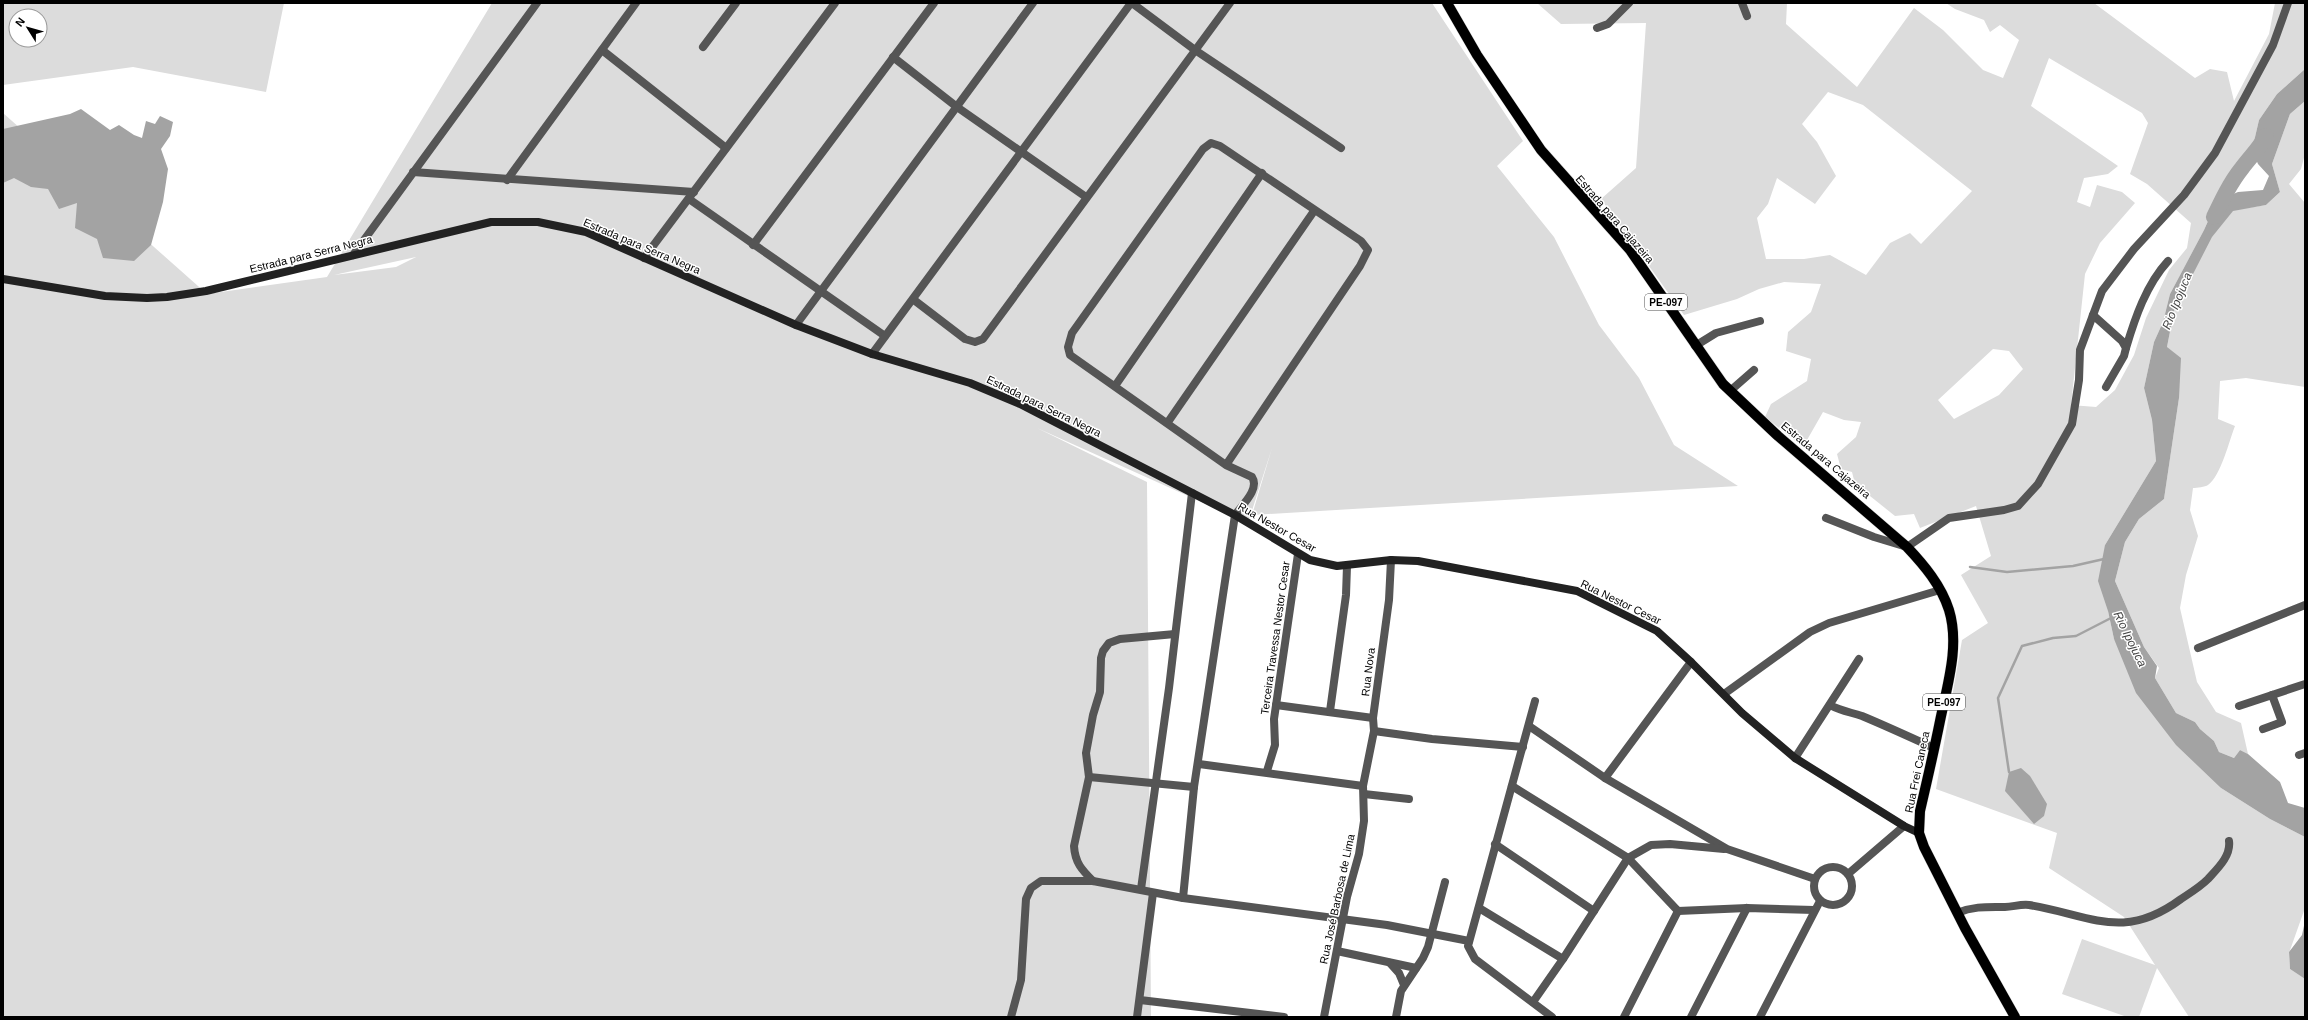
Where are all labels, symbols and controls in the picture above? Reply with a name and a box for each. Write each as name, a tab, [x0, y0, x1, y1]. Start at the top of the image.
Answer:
north arrow	[8, 8, 48, 48]
text: N	[13, 15, 27, 29]
street label: Estrada para Cajazeira	[1574, 173, 1657, 266]
street label: Estrada para Serra Negra	[582, 216, 703, 276]
street label: Estrada para Serra Negra	[248, 233, 374, 275]
water label: Rio Ipojuca	[2159, 270, 2195, 331]
road number: PE-097	[1645, 294, 1687, 310]
street label: Estrada para Serra Negra	[985, 373, 1104, 439]
street label: Estrada para Cajazeira	[1779, 419, 1874, 501]
street label: Rua Nestor Cesar	[1236, 500, 1318, 554]
street label: Terceira Travessa Nestor Cesar	[1258, 560, 1292, 715]
street label: Rua Nestor Cesar	[1579, 577, 1663, 627]
water label: Rio Ipojuca	[2111, 609, 2150, 669]
street label: Rua Nova	[1359, 646, 1377, 697]
road number: PE-097	[1923, 694, 1965, 710]
street label: Rua Frei Caneca	[1902, 729, 1932, 814]
street label: Rua José Barbosa de Lima	[1317, 832, 1357, 965]

